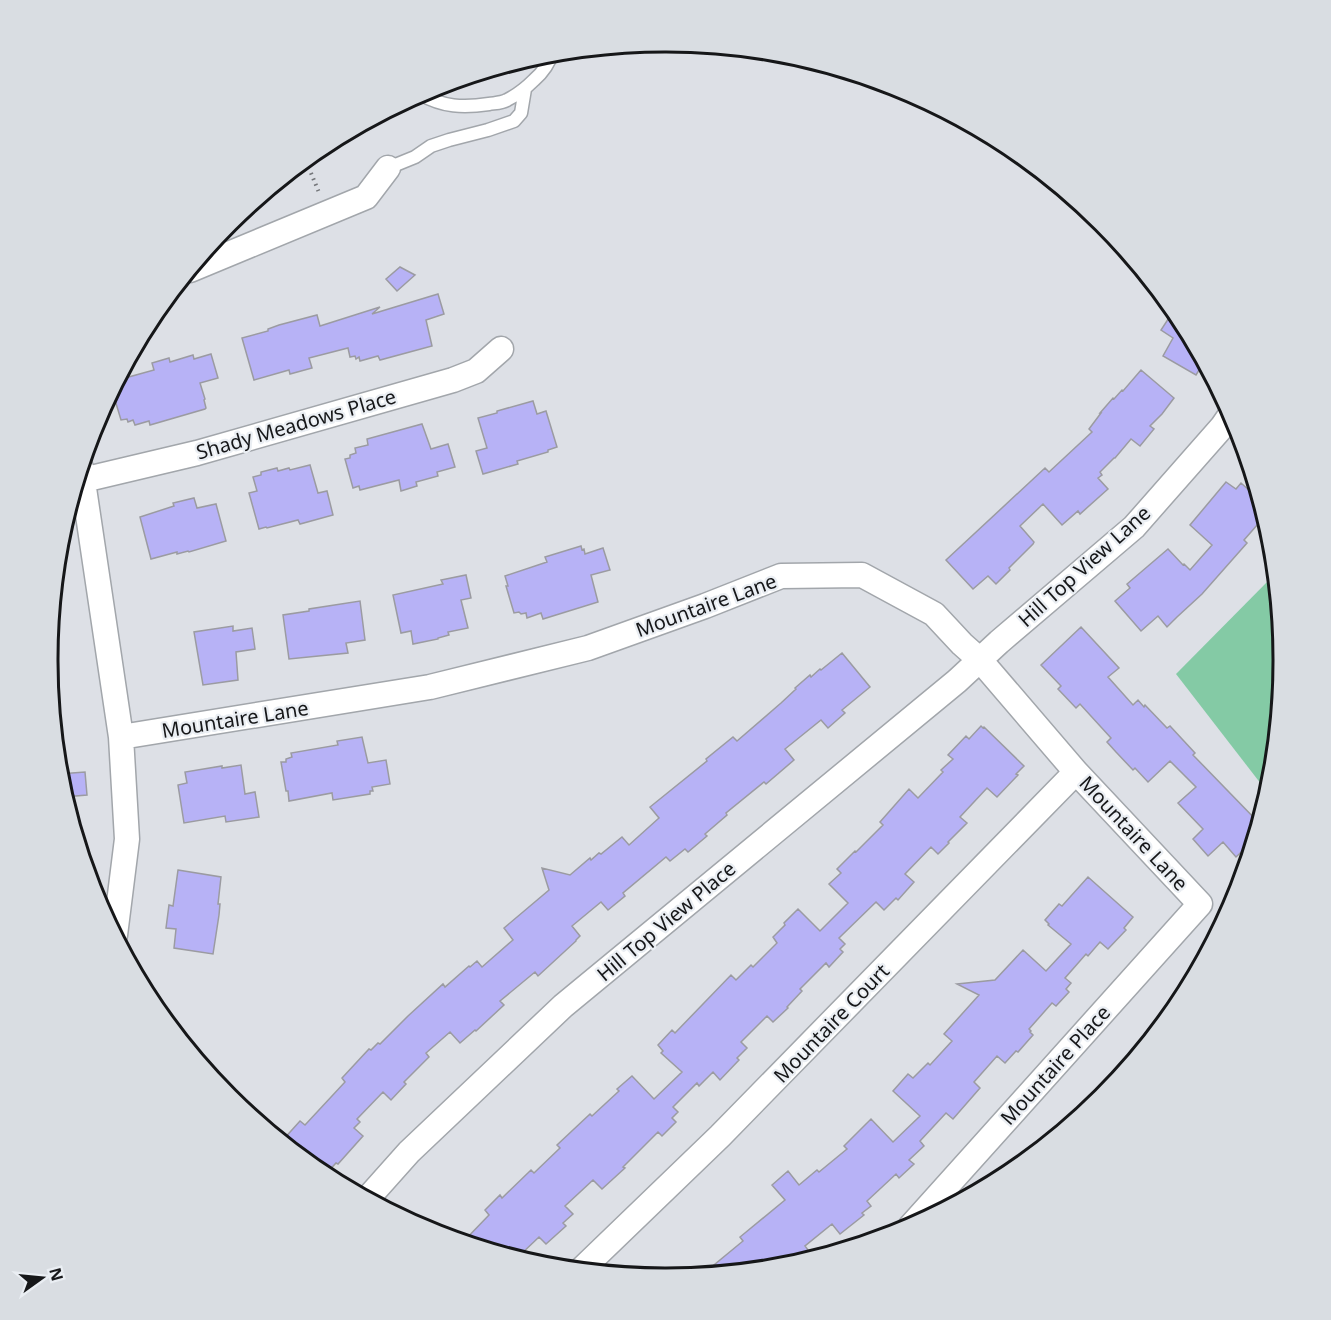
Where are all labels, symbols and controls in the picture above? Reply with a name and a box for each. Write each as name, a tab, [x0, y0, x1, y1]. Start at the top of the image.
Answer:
street label: Shady Meadows Place	[193, 383, 399, 465]
street label: Hill Top View Lane	[1012, 499, 1156, 633]
street label: Mountaire Lane	[632, 567, 780, 643]
street label: Mountaire Lane	[160, 694, 310, 744]
street label: Mountaire Lane	[1074, 770, 1194, 896]
street label: Hill Top View Place	[591, 855, 741, 987]
street label: Mountaire Court	[767, 958, 895, 1088]
street label: Mountaire Place	[994, 999, 1116, 1131]
north arrow	[12, 1248, 72, 1308]
text: N	[44, 1265, 69, 1283]

